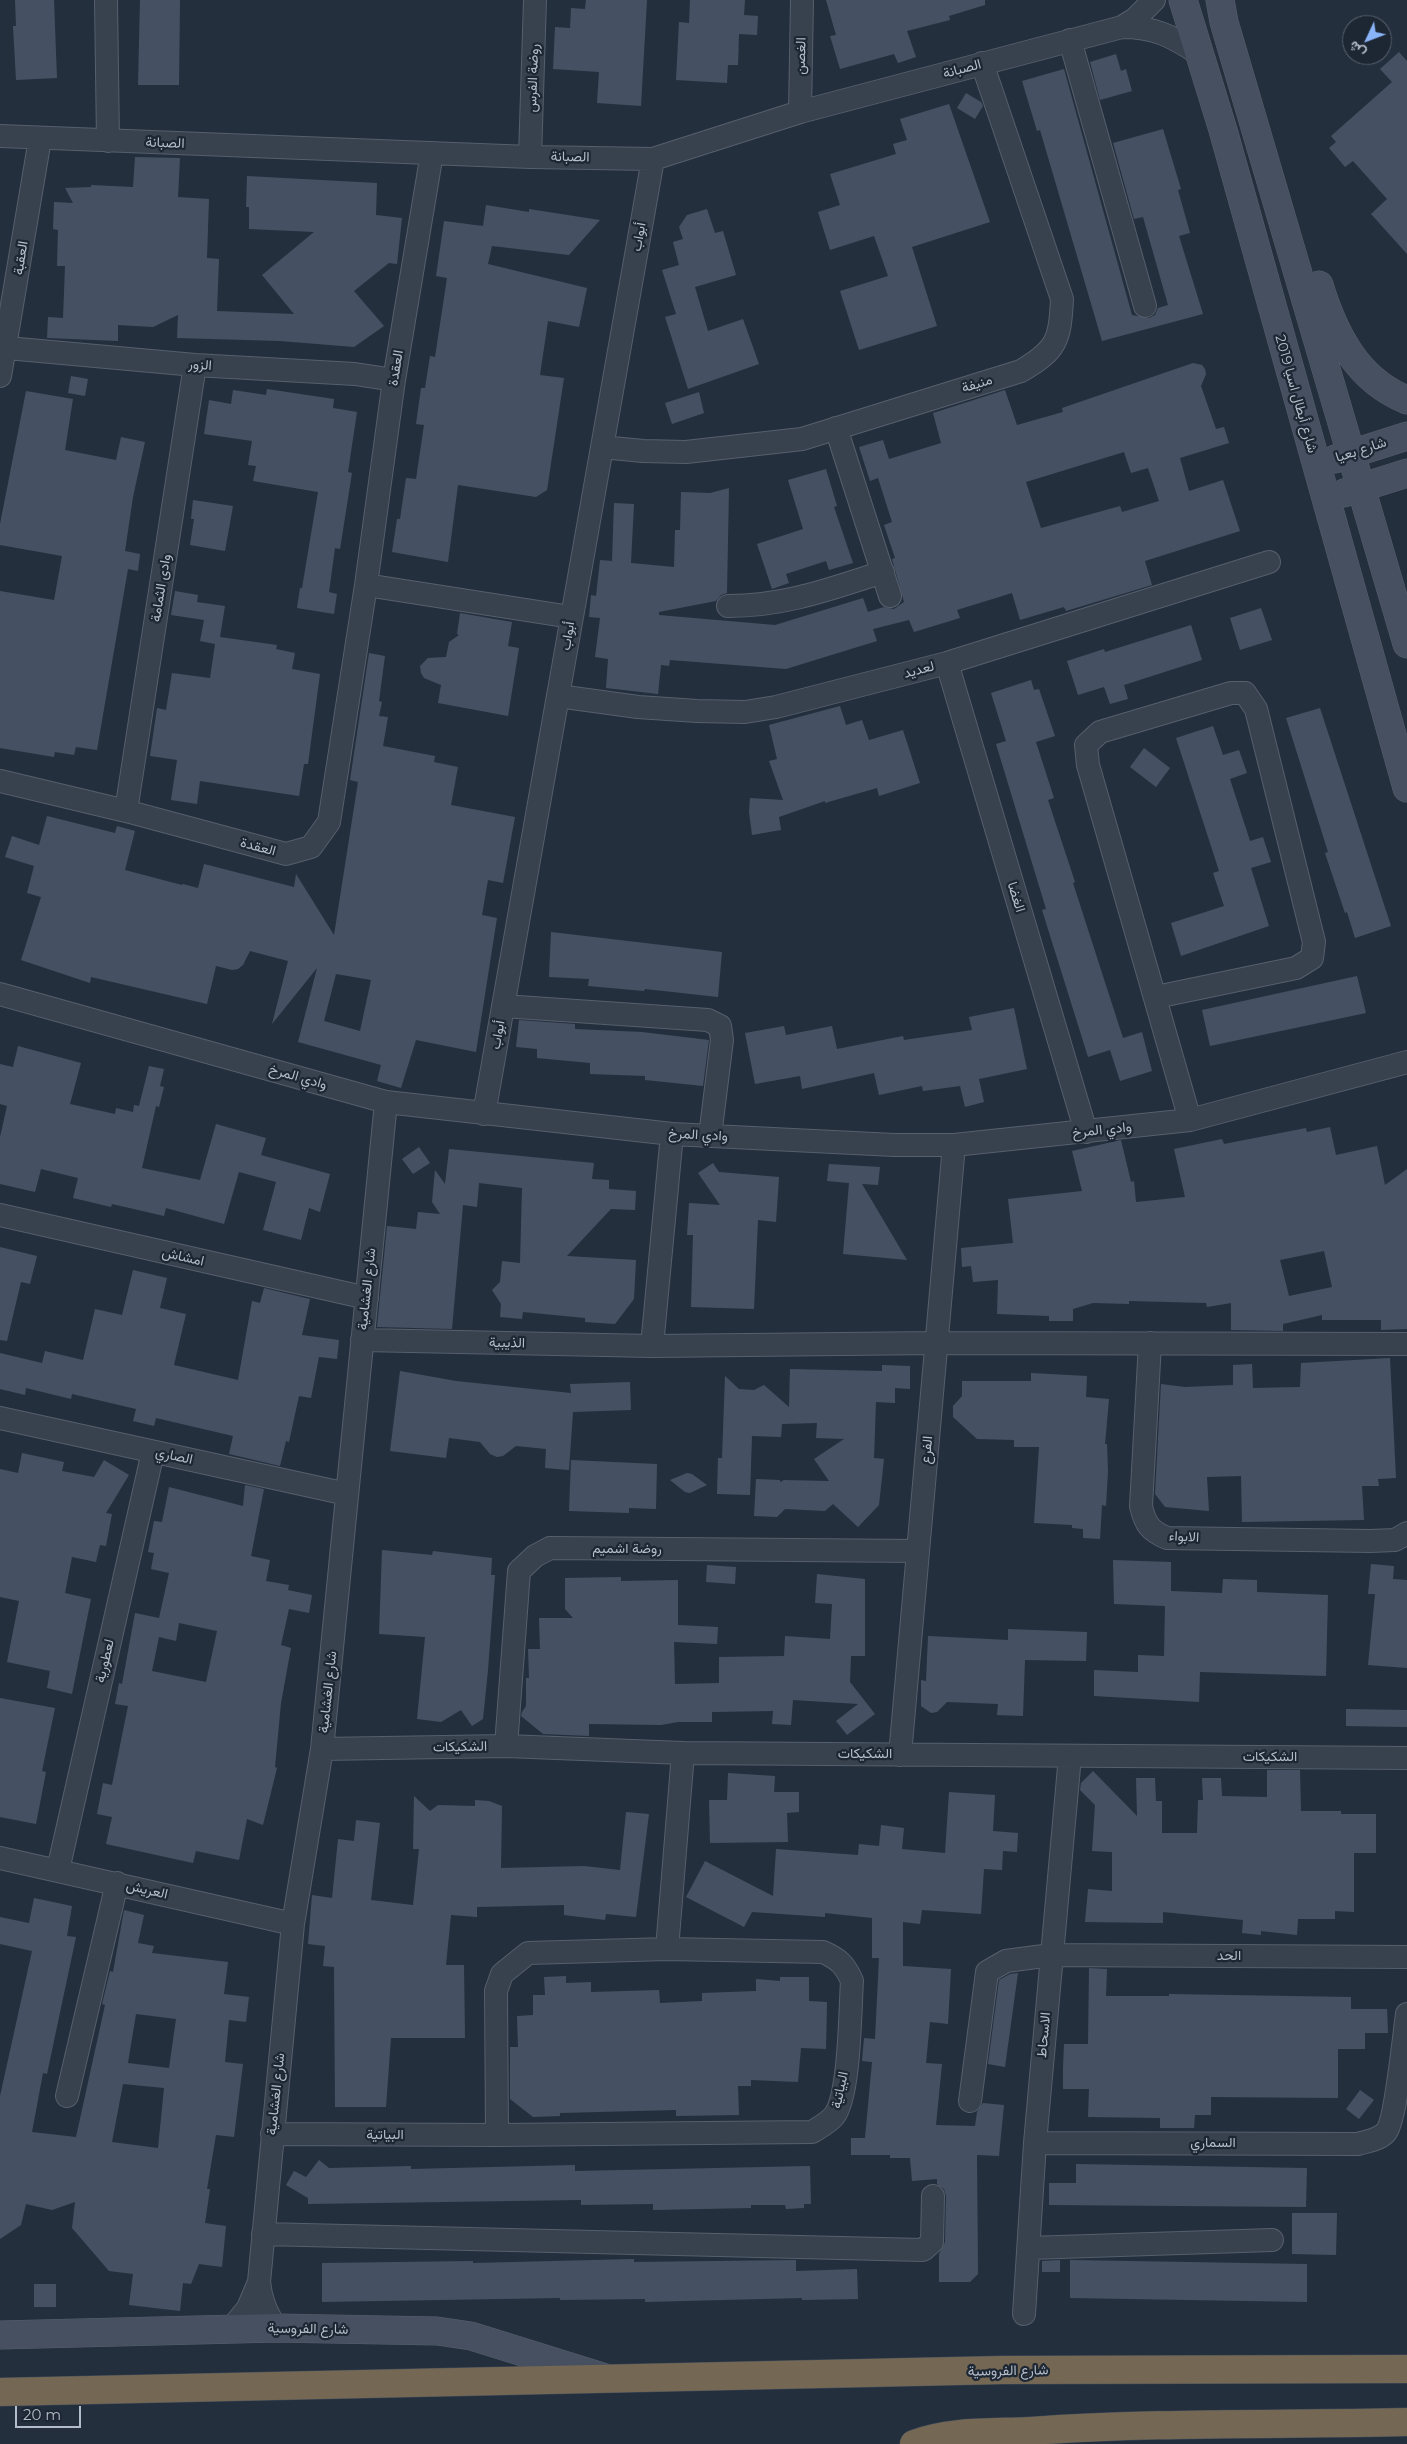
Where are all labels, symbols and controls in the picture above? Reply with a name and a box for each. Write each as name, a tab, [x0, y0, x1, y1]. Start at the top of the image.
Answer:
north arrow	[1342, 15, 1392, 65]
street label: الغصن	[792, 37, 810, 75]
text: ش	[1344, 37, 1369, 62]
street label: روضة الفرس	[523, 43, 543, 113]
street label: الصبانة	[941, 56, 983, 82]
street label: الصبانة	[145, 134, 185, 152]
street label: الصبانة	[550, 148, 590, 166]
street label: أبواب	[628, 221, 650, 253]
street label: العقبة	[10, 240, 32, 276]
street label: شارع أبطال اسيا 2019	[1271, 333, 1321, 455]
street label: العقدة	[385, 349, 407, 387]
street label: الزور	[188, 356, 212, 374]
street label: منيفة	[959, 371, 995, 397]
street label: شارع بعيا	[1333, 434, 1389, 466]
street label: وادى الثمامة	[147, 553, 175, 623]
street label: أبواب	[557, 620, 579, 652]
street label: لعديد	[902, 658, 936, 682]
street label: العقدة	[238, 834, 278, 860]
street label: الغضا	[1003, 880, 1029, 914]
street label: أبواب	[487, 1019, 509, 1051]
street label: وادي المرخ	[267, 1061, 329, 1093]
street label: وادي المرخ	[1071, 1119, 1133, 1141]
street label: وادي المرخ	[668, 1125, 728, 1145]
street label: امشاش	[160, 1244, 206, 1270]
street label: شارع الغشامية	[354, 1247, 380, 1331]
street label: الذيبية	[489, 1334, 525, 1352]
street label: الفرع	[917, 1435, 937, 1465]
street label: الصاري	[154, 1444, 194, 1468]
street label: الابواء	[1168, 1528, 1200, 1546]
street label: روضة اشميم	[592, 1541, 662, 1557]
street label: لعطورية	[92, 1638, 118, 1684]
street label: شارع الغشامية	[315, 1650, 341, 1734]
street label: الشكيكات	[433, 1738, 487, 1756]
street label: الشكيكات	[838, 1746, 892, 1762]
street label: الشكيكات	[1243, 1749, 1297, 1765]
street label: العريش	[124, 1877, 170, 1903]
street label: الحد	[1217, 1948, 1241, 1964]
street label: الاسحاط	[1034, 2011, 1054, 2059]
street label: شارع الغشامية	[263, 2052, 289, 2136]
street label: البياتية	[828, 2070, 852, 2110]
street label: البياتية	[366, 2127, 404, 2143]
street label: السماري	[1190, 2135, 1236, 2151]
street label: شارع الفروسية	[267, 2320, 349, 2338]
street label: شارع الفروسية	[967, 2362, 1049, 2380]
scale bar	[18, 2396, 84, 2428]
text: 20 m	[23, 2405, 61, 2424]

